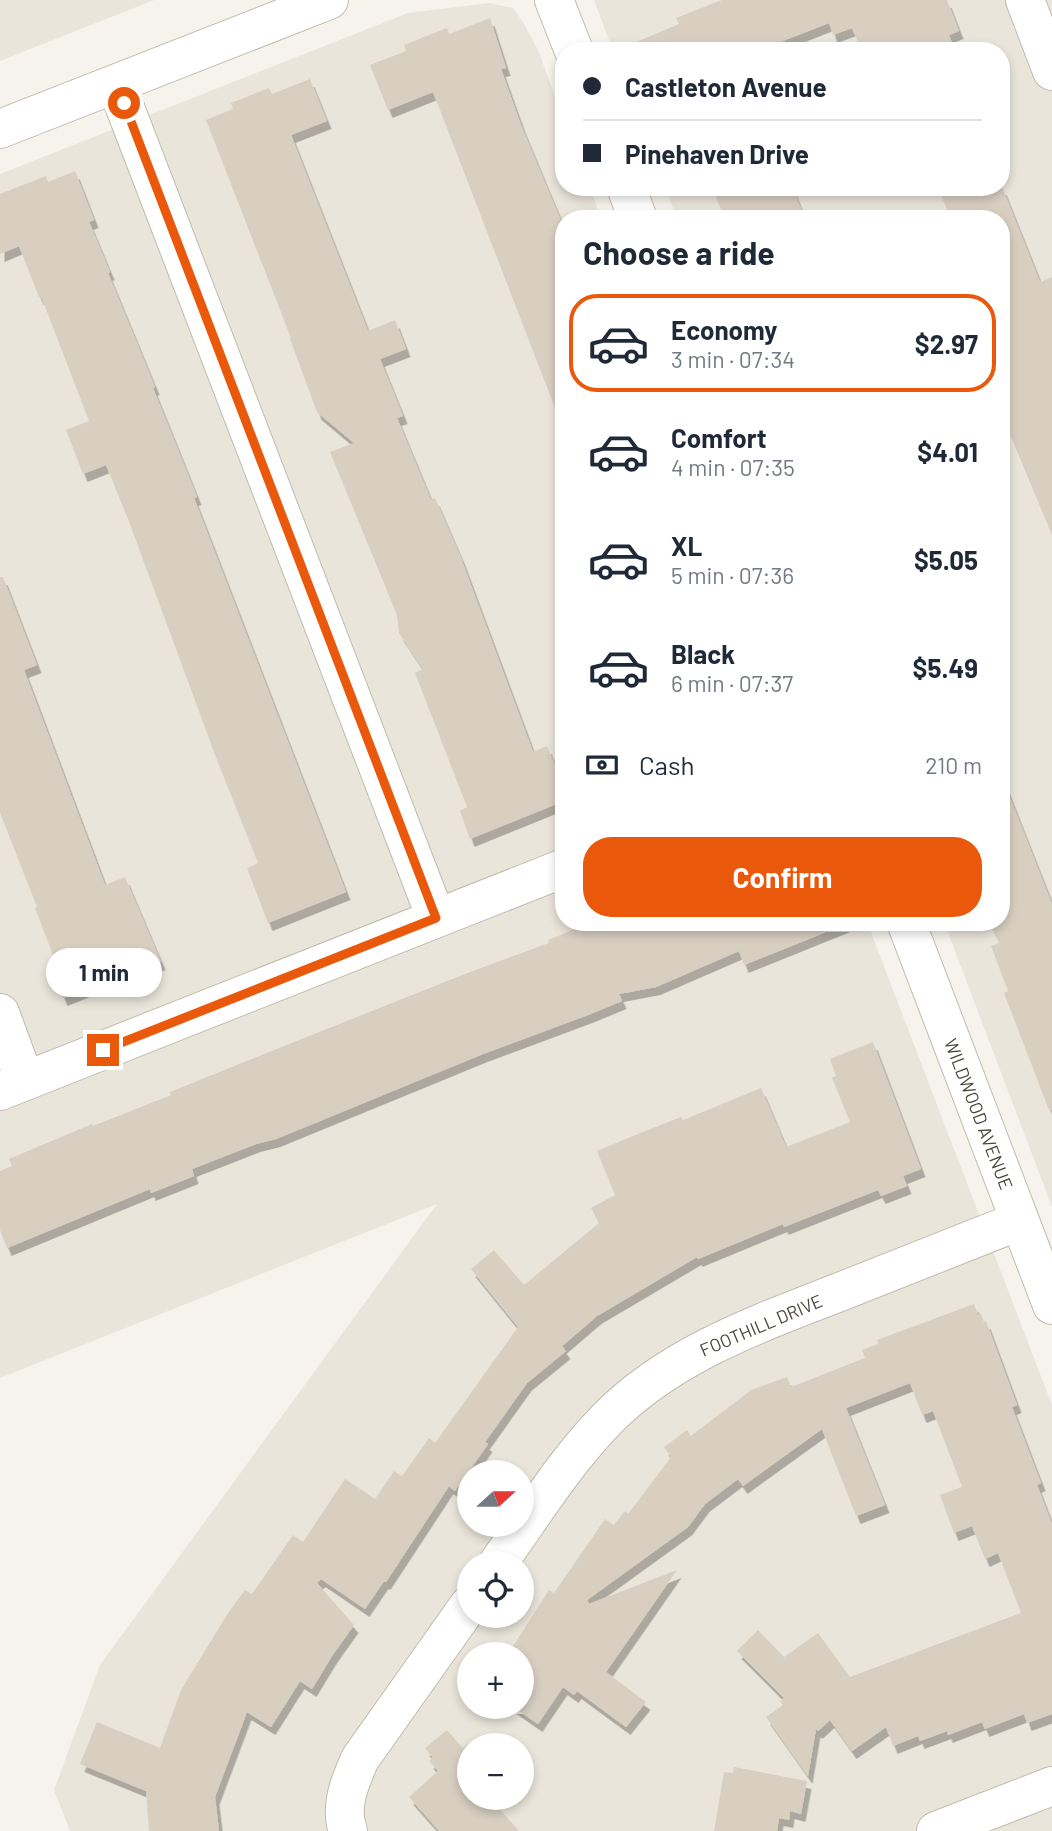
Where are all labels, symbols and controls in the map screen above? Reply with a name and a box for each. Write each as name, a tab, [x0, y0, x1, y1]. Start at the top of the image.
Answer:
text: Castleton Avenue	[625, 71, 827, 102]
route start	[108, 87, 140, 119]
text: Pinehaven Drive	[625, 138, 809, 169]
text: Choose a ride	[583, 233, 775, 271]
icon: car	[587, 312, 650, 375]
text: Economy	[671, 314, 777, 345]
text: $2.97	[915, 328, 978, 359]
text: 3 min · 07:34	[671, 345, 795, 373]
icon: car	[587, 420, 650, 483]
text: Comfort	[671, 422, 767, 453]
text: $4.01	[917, 436, 978, 467]
text: 4 min · 07:35	[671, 453, 795, 481]
icon: car	[587, 528, 650, 591]
text: XL	[671, 530, 702, 561]
text: $5.05	[914, 544, 978, 575]
text: 5 min · 07:36	[671, 561, 794, 589]
icon: car	[587, 636, 650, 699]
text: Black	[671, 638, 735, 669]
text: $5.49	[913, 652, 978, 683]
text: 6 min · 07:37	[671, 669, 793, 697]
icon: cash	[583, 746, 621, 784]
text: Cash	[639, 749, 694, 780]
text: 210 m	[925, 751, 982, 779]
button: Confirm	[583, 837, 982, 917]
callout: 1 min	[45, 948, 161, 998]
text: 1 min	[79, 958, 129, 986]
route end	[87, 1034, 119, 1066]
street label: WILDWOOD AVENUE	[940, 1035, 1018, 1193]
street label: FOOTHILL DRIVE	[696, 1289, 826, 1361]
north arrow	[457, 1460, 534, 1536]
map controls	[457, 1460, 534, 1810]
button: locate	[457, 1551, 534, 1628]
button: +	[457, 1642, 534, 1719]
button: −	[457, 1733, 534, 1810]

